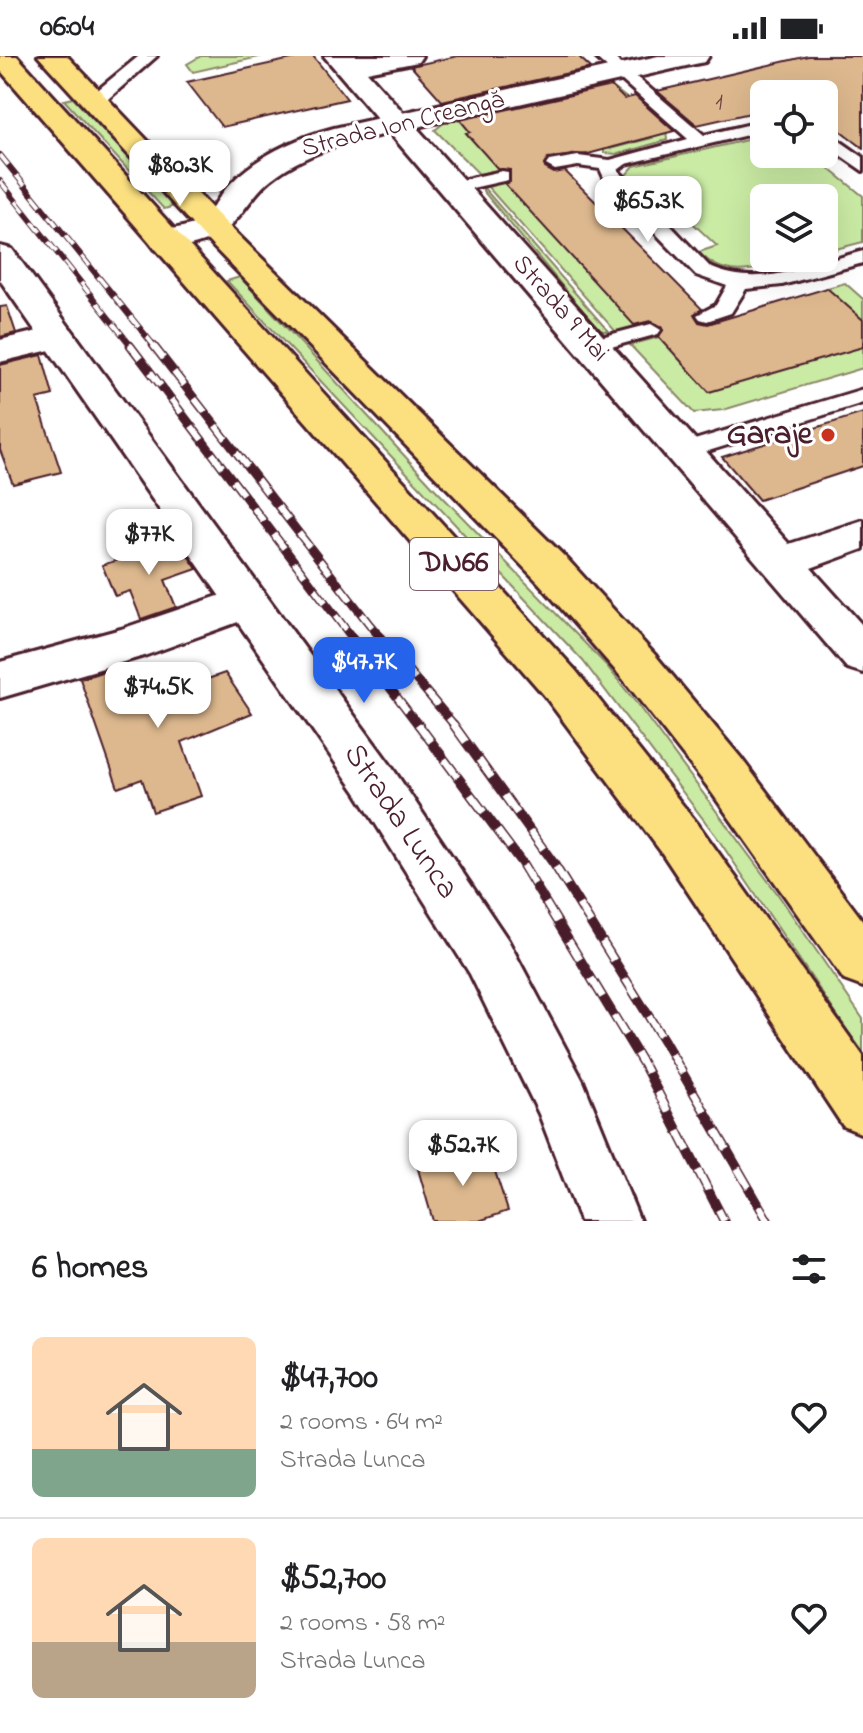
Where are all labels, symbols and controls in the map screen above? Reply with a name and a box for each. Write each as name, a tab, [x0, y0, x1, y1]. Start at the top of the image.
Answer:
text: 06:04	[40, 6, 94, 50]
map controls	[750, 80, 838, 272]
button: locate	[750, 80, 838, 168]
street label: Strada Ion Creangă	[298, 81, 508, 169]
house number: 1	[715, 86, 723, 121]
pin: $80.3K	[115, 140, 245, 208]
text: $80.3K	[147, 147, 213, 185]
pin: $65.3K	[583, 176, 713, 244]
text: $65.3K	[613, 183, 683, 221]
button: layers	[750, 184, 838, 272]
street label: Strada 9 Mai	[503, 247, 617, 371]
place label: Garaje	[727, 412, 814, 459]
marker: Garaje	[819, 426, 837, 444]
pin: $77K	[102, 509, 196, 577]
text: $77K	[124, 516, 174, 554]
road number: DN66	[410, 538, 498, 590]
pin: $47.7K	[299, 637, 429, 705]
text: $47.7K	[331, 644, 397, 682]
pin: $74.5K	[93, 662, 223, 730]
text: $74.5K	[123, 669, 193, 707]
street label: Strada Lunca	[330, 735, 470, 909]
pin: $52.7K	[398, 1120, 528, 1188]
text: $52.7K	[427, 1127, 499, 1165]
text: 6 homes	[32, 1244, 148, 1294]
icon: filters	[787, 1247, 831, 1291]
text: $47,700	[280, 1354, 378, 1404]
icon: home	[96, 1369, 192, 1465]
icon: heart	[787, 1395, 831, 1439]
text: 2 rooms · 64 m²	[280, 1404, 443, 1442]
text: Strada Lunca	[280, 1442, 426, 1480]
text: $52,700	[280, 1555, 386, 1605]
icon: home	[96, 1570, 192, 1666]
icon: heart	[787, 1596, 831, 1640]
text: 2 rooms · 58 m²	[280, 1605, 446, 1643]
text: Strada Lunca	[280, 1643, 426, 1681]

